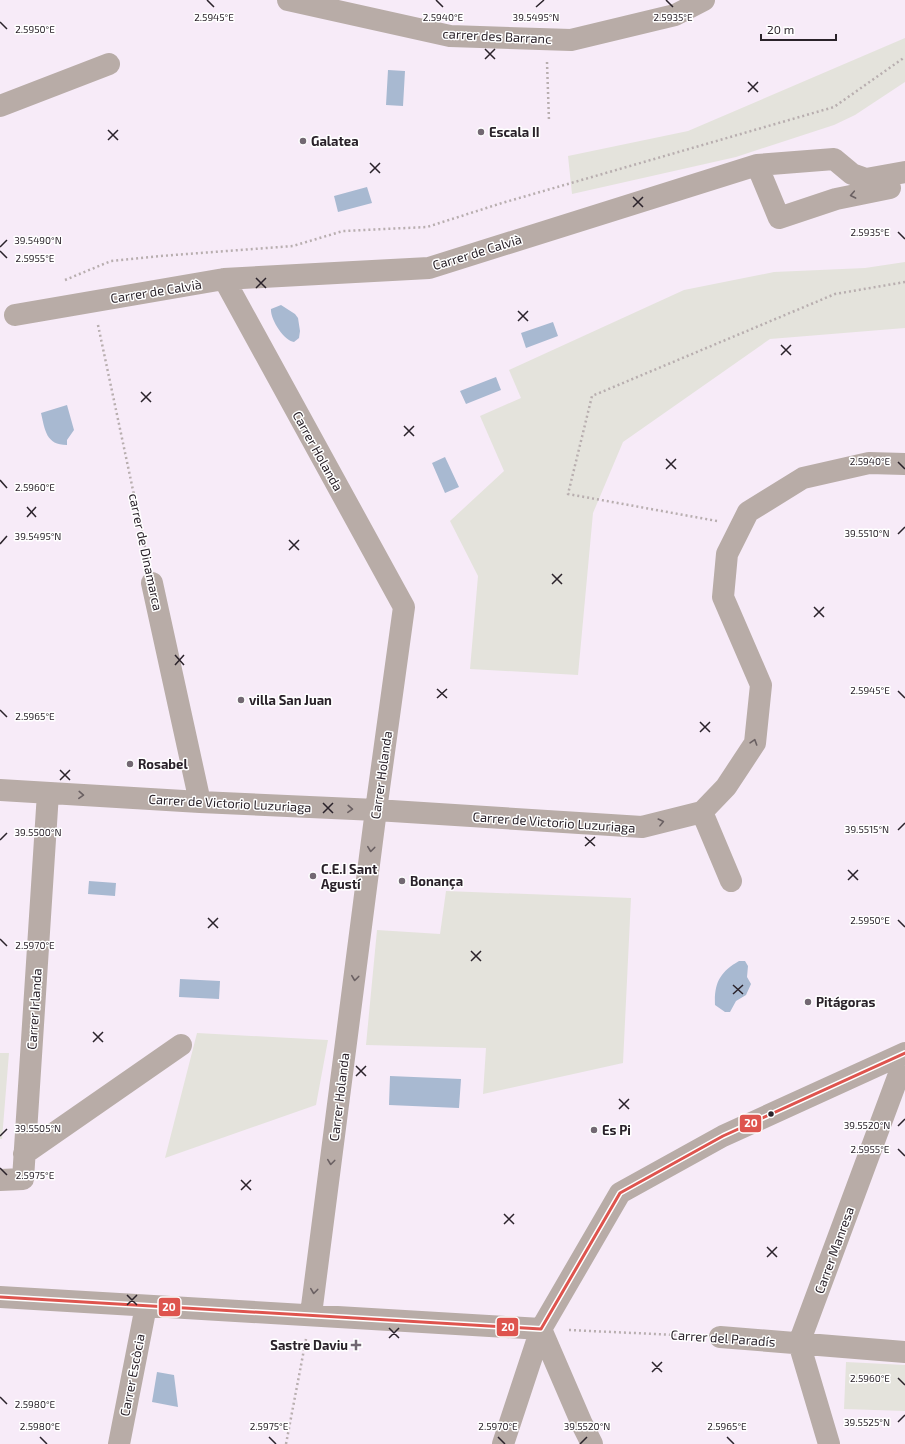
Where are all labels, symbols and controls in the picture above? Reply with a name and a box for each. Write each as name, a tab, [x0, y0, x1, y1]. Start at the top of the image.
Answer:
text: 2.5945°E	[194, 11, 234, 23]
text: 2.5940°E	[423, 11, 464, 23]
text: 39.5495°N	[513, 11, 559, 23]
text: 2.5935°E	[653, 11, 693, 23]
scale bar	[761, 16, 836, 42]
text: 20 m	[767, 22, 794, 36]
text: 2.5950°E	[15, 23, 55, 35]
street label: carrer des Barranc	[442, 25, 552, 47]
place label: Escala II	[489, 124, 540, 140]
marker: Escala II	[476, 127, 486, 137]
place label: Galatea	[311, 133, 359, 149]
marker: Galatea	[298, 136, 308, 146]
one-way arrow	[850, 191, 856, 199]
text: 2.5935°E	[850, 226, 890, 238]
street label: Carrer de Calvià	[431, 231, 523, 273]
text: 39.5490°N	[14, 234, 62, 246]
text: 2.5955°E	[16, 252, 55, 264]
street label: Carrer de Calvià	[109, 276, 203, 306]
street label: Carrer Holanda	[289, 408, 347, 494]
text: 2.5940°E	[850, 455, 891, 467]
text: 2.5960°E	[15, 481, 55, 493]
street label: carrer de Dinamarca	[126, 492, 166, 612]
text: 39.5510°N	[845, 527, 889, 539]
text: 39.5495°N	[15, 530, 61, 542]
text: 2.5945°E	[850, 684, 890, 696]
place label: villa San Juan	[249, 692, 332, 708]
marker: villa San Juan	[236, 695, 246, 705]
text: 2.5965°E	[15, 710, 55, 722]
street label: Carrer Holanda	[367, 730, 395, 820]
one-way arrow	[749, 738, 757, 745]
place label: Rosabel	[138, 756, 188, 772]
marker: Rosabel	[125, 759, 135, 769]
one-way arrow	[78, 790, 84, 799]
street label: Carrer de Victorio Luzuriaga	[148, 791, 312, 815]
one-way arrow	[347, 805, 353, 813]
street label: Carrer de Victorio Luzuriaga	[472, 808, 636, 836]
one-way arrow	[658, 819, 665, 827]
text: 39.5515°N	[845, 823, 889, 835]
text: 39.5500°N	[14, 826, 62, 838]
one-way arrow	[367, 846, 376, 852]
place label: C.E.I Sant Agustí	[321, 861, 378, 892]
marker: C.E.I Sant Agustí	[308, 871, 318, 881]
place label: Bonança	[410, 873, 463, 890]
marker: Bonança	[397, 876, 407, 886]
text: 2.5950°E	[850, 914, 890, 926]
text: 2.5970°E	[15, 939, 55, 951]
street label: Carrer Irlanda	[23, 968, 45, 1050]
one-way arrow	[351, 975, 360, 981]
place label: Pitágoras	[816, 994, 875, 1010]
marker: Pitágoras	[803, 997, 813, 1007]
street label: Carrer Holanda	[326, 1052, 352, 1142]
unlabelled marker	[766, 1109, 776, 1119]
line badge: 20	[739, 1114, 762, 1133]
text: 20	[744, 1116, 758, 1129]
text: 39.5520°N	[844, 1119, 890, 1131]
text: 39.5505°N	[15, 1122, 61, 1134]
place label: Es Pi	[602, 1122, 631, 1138]
marker: Es Pi	[589, 1125, 599, 1135]
text: 2.5955°E	[851, 1143, 890, 1155]
one-way arrow	[327, 1159, 336, 1166]
text: 2.5975°E	[16, 1169, 55, 1181]
street label: Carrer Manresa	[811, 1204, 857, 1296]
one-way arrow	[310, 1288, 319, 1294]
line badge: 20	[158, 1297, 181, 1317]
text: 20	[162, 1300, 176, 1313]
line badge: 20	[496, 1317, 519, 1337]
text: 20	[501, 1320, 515, 1333]
street label: Carrer del Paradís	[670, 1326, 776, 1350]
street label: Carrer Escòcia	[116, 1332, 148, 1418]
place label: Sastre Daviu	[270, 1337, 348, 1353]
marker: Sastre Daviu	[351, 1340, 361, 1350]
text: 2.5960°E	[850, 1372, 890, 1384]
text: 2.5980°E	[15, 1398, 56, 1410]
text: 39.5525°N	[844, 1416, 890, 1428]
text: 2.5980°E	[20, 1420, 61, 1432]
text: 2.5975°E	[250, 1420, 289, 1432]
text: 2.5970°E	[478, 1420, 518, 1432]
text: 39.5520°N	[564, 1420, 610, 1432]
text: 2.5965°E	[707, 1420, 747, 1432]

